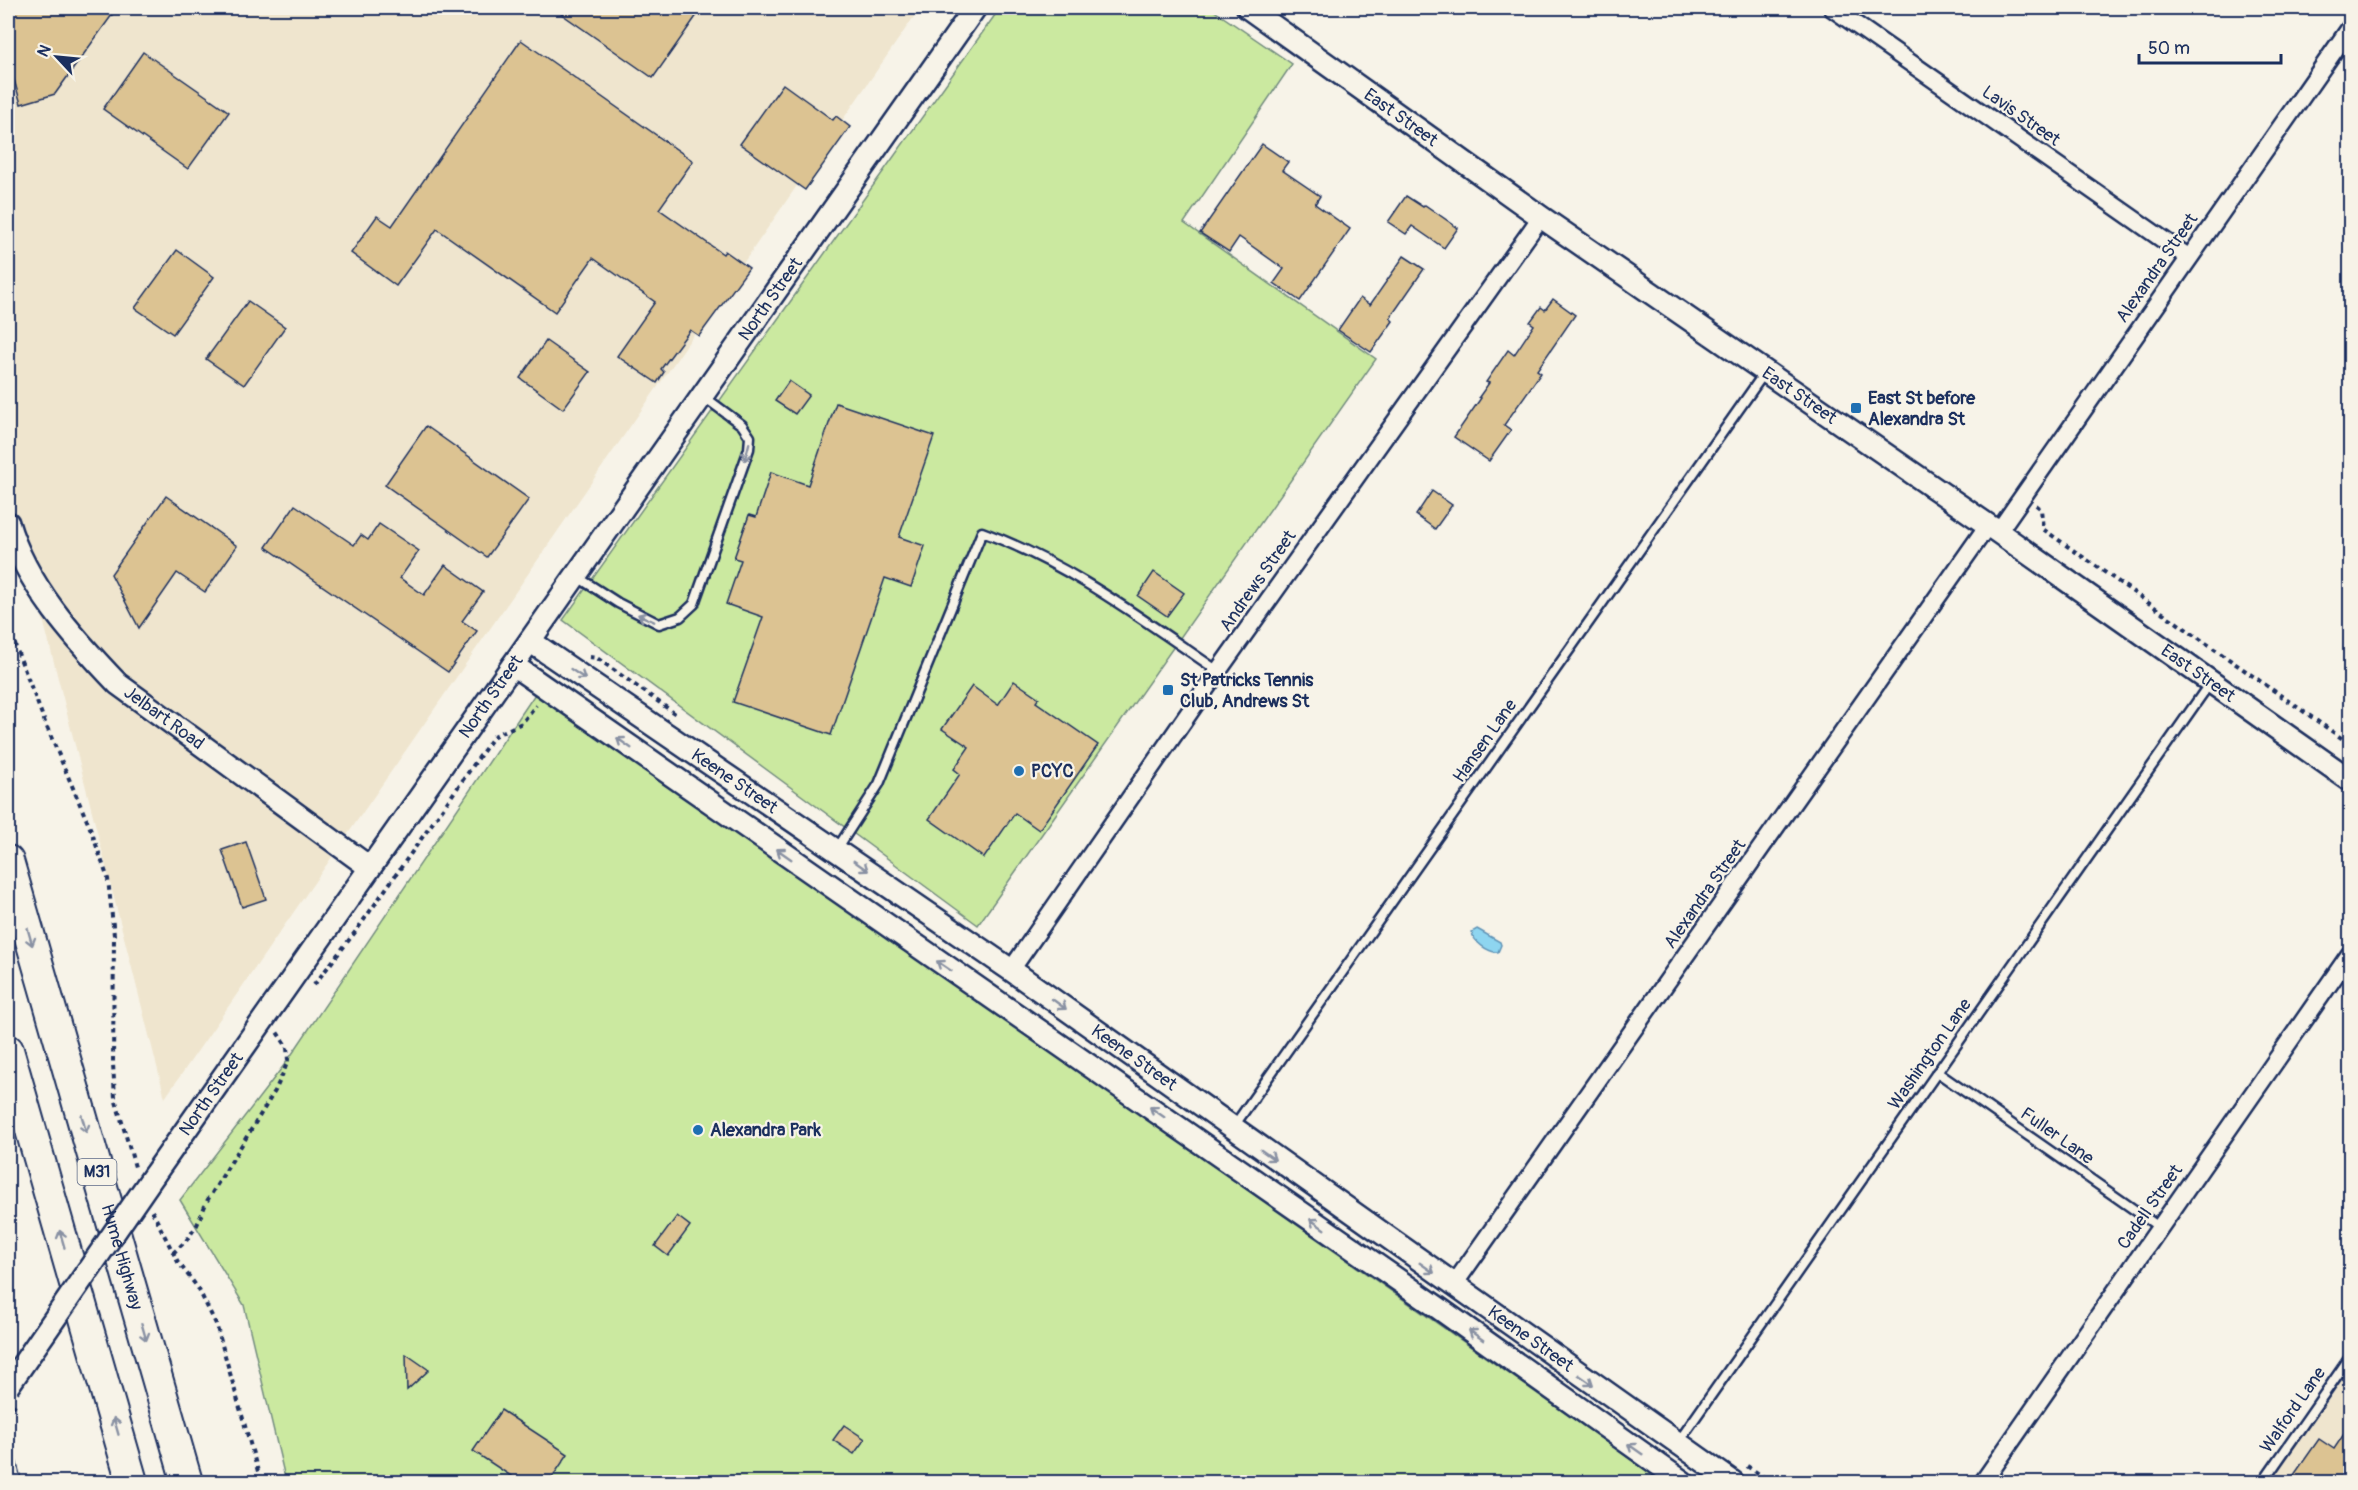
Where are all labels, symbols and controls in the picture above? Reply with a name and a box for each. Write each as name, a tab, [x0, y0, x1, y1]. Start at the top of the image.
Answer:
north arrow	[27, 27, 87, 87]
scale bar	[2139, 27, 2282, 65]
text: 50 m	[2148, 37, 2190, 60]
text: N	[33, 41, 56, 60]
street label: Lavis Street	[1977, 81, 2065, 152]
street label: East Street	[1359, 83, 1443, 152]
street label: Alexandra Street	[2111, 208, 2204, 327]
street label: North Street	[733, 252, 808, 345]
street label: East Street	[1758, 361, 1842, 429]
place label: East St before Alexandra St	[1868, 387, 1976, 431]
marker: East St before Alexandra St	[1849, 401, 1863, 415]
one-way arrow	[741, 442, 753, 461]
street label: Andrews Street	[1215, 525, 1302, 636]
one-way arrow	[637, 612, 656, 623]
street label: East Street	[2157, 639, 2241, 708]
street label: North Street	[453, 650, 528, 743]
one-way arrow	[569, 668, 586, 680]
place label: St Patricks Tennis Club, Andrews St	[1180, 669, 1314, 713]
street label: Jelbart Road	[119, 681, 209, 755]
marker: St Patricks Tennis Club, Andrews St	[1161, 683, 1175, 697]
street label: Hansen Lane	[1448, 695, 1522, 787]
one-way arrow	[616, 737, 633, 749]
street label: Keene Street	[687, 743, 783, 819]
place label: PCYC	[1031, 760, 1074, 783]
marker: PCYC	[1012, 764, 1026, 778]
street label: Alexandra Street	[1659, 834, 1752, 953]
one-way arrow	[776, 848, 793, 860]
one-way arrow	[852, 860, 869, 872]
one-way arrow	[24, 927, 36, 946]
one-way arrow	[936, 960, 953, 972]
street label: Washington Lane	[1883, 994, 1977, 1114]
one-way arrow	[1050, 998, 1066, 1010]
street label: Keene Street	[1087, 1019, 1182, 1096]
street label: North Street	[174, 1047, 249, 1140]
street label: Fuller Lane	[2016, 1102, 2098, 1170]
one-way arrow	[1149, 1106, 1165, 1118]
one-way arrow	[79, 1114, 90, 1133]
place label: Alexandra Park	[710, 1119, 821, 1142]
marker: Alexandra Park	[691, 1123, 705, 1137]
one-way arrow	[1260, 1149, 1276, 1161]
road number: M31	[78, 1159, 116, 1185]
street label: Cadell Street	[2112, 1159, 2188, 1254]
street label: Hume Highway	[96, 1201, 148, 1313]
one-way arrow	[1309, 1218, 1325, 1230]
one-way arrow	[56, 1230, 67, 1249]
one-way arrow	[1419, 1261, 1435, 1274]
street label: Keene Street	[1483, 1300, 1579, 1377]
one-way arrow	[139, 1322, 150, 1341]
one-way arrow	[1469, 1329, 1485, 1342]
street label: Walford Lane	[2255, 1362, 2331, 1457]
one-way arrow	[1578, 1374, 1594, 1386]
one-way arrow	[110, 1417, 121, 1436]
one-way arrow	[1628, 1442, 1644, 1455]

